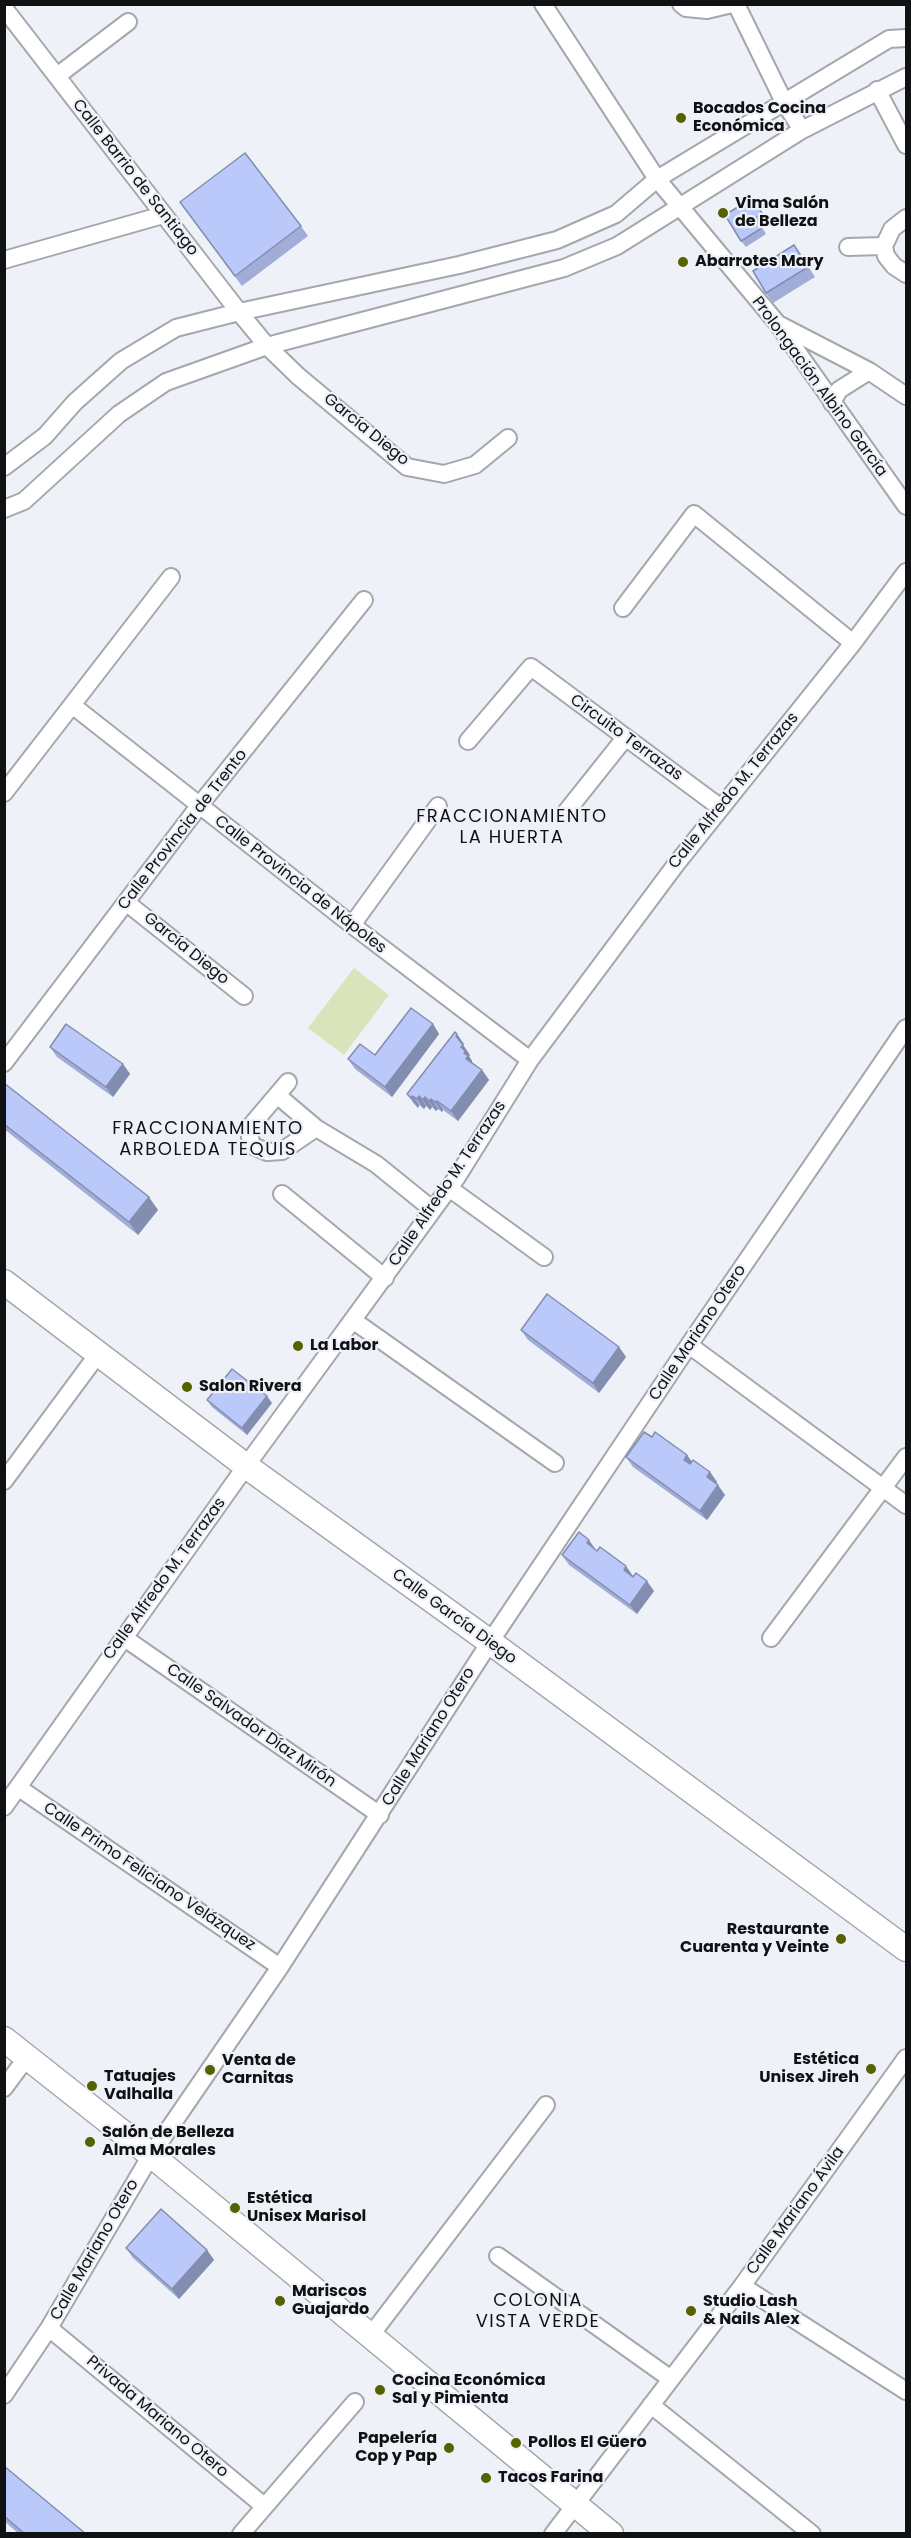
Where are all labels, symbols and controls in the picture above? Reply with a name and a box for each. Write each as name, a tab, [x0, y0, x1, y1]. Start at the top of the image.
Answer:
street label: Calle Barrio de Santiago	[68, 96, 202, 260]
place label: Bocados Cocina Económica	[693, 99, 826, 137]
marker: Bocados Cocina Económica	[674, 111, 688, 125]
place label: Vima Salón de Belleza	[735, 194, 829, 232]
marker: Vima Salón de Belleza	[716, 206, 730, 220]
place label: Abarrotes Mary	[695, 252, 824, 272]
marker: Abarrotes Mary	[676, 255, 690, 269]
street label: Prolongación Albino García	[747, 293, 891, 481]
street label: García Diego	[319, 390, 413, 470]
street label: Circuito Terrazas	[566, 691, 686, 785]
street label: Calle Alfredo M. Terrazas	[665, 709, 803, 873]
street label: Calle Provincia de Trento	[114, 746, 252, 914]
district label: FRACCIONAMIENTO LA HUERTA	[416, 806, 608, 848]
street label: Calle Provincia de Nápoles	[210, 812, 390, 958]
street label: García Diego	[139, 909, 233, 989]
street label: Calle Alfredo M. Terrazas	[385, 1098, 511, 1270]
district label: FRACCIONAMIENTO ARBOLEDA TEQUIS	[112, 1118, 304, 1160]
street label: Calle Mariano Otero	[645, 1261, 751, 1405]
place label: La Labor	[310, 1336, 378, 1356]
marker: La Labor	[291, 1339, 305, 1353]
place label: Salon Rivera	[199, 1377, 302, 1397]
marker: Salon Rivera	[180, 1380, 194, 1394]
street label: Calle Alfredo M. Terrazas	[100, 1494, 230, 1664]
street label: Calle García Diego	[388, 1565, 520, 1669]
street label: Calle Salvador Díaz Mirón	[163, 1660, 339, 1792]
street label: Calle Mariano Otero	[379, 1664, 479, 1810]
street label: Calle Primo Feliciano Velázquez	[39, 1799, 259, 1955]
place label: Restaurante Cuarenta y Veinte	[680, 1920, 829, 1958]
marker: Restaurante Cuarenta y Veinte	[834, 1932, 848, 1946]
place label: Estética Unisex Jireh	[759, 2050, 859, 2088]
place label: Venta de Carnitas	[222, 2051, 296, 2089]
marker: Estética Unisex Jireh	[864, 2062, 878, 2076]
marker: Venta de Carnitas	[203, 2063, 217, 2077]
place label: Tatuajes Valhalla	[104, 2067, 176, 2105]
marker: Tatuajes Valhalla	[85, 2079, 99, 2093]
place label: Salón de Belleza Alma Morales	[102, 2123, 234, 2161]
marker: Salón de Belleza Alma Morales	[83, 2135, 97, 2149]
street label: Calle Mariano Ávila	[743, 2143, 849, 2279]
street label: Calle Mariano Otero	[47, 2176, 143, 2324]
place label: Estética Unisex Marisol	[247, 2189, 366, 2227]
marker: Estética Unisex Marisol	[228, 2201, 242, 2215]
place label: Mariscos Guajardo	[292, 2282, 369, 2320]
district label: COLONIA VISTA VERDE	[476, 2290, 600, 2332]
place label: Studio Lash & Nails Alex	[703, 2292, 800, 2330]
marker: Mariscos Guajardo	[273, 2294, 287, 2308]
marker: Studio Lash & Nails Alex	[684, 2304, 698, 2318]
street label: Privada Mariano Otero	[82, 2352, 232, 2482]
place label: Cocina Económica Sal y Pimienta	[392, 2371, 546, 2409]
marker: Cocina Económica Sal y Pimienta	[373, 2383, 387, 2397]
place label: Papelería Cop y Pap	[355, 2429, 437, 2467]
place label: Pollos El Güero	[528, 2433, 647, 2453]
marker: Pollos El Güero	[509, 2436, 523, 2450]
marker: Papelería Cop y Pap	[442, 2441, 456, 2455]
place label: Tacos Farina	[498, 2468, 603, 2488]
marker: Tacos Farina	[479, 2471, 493, 2485]

